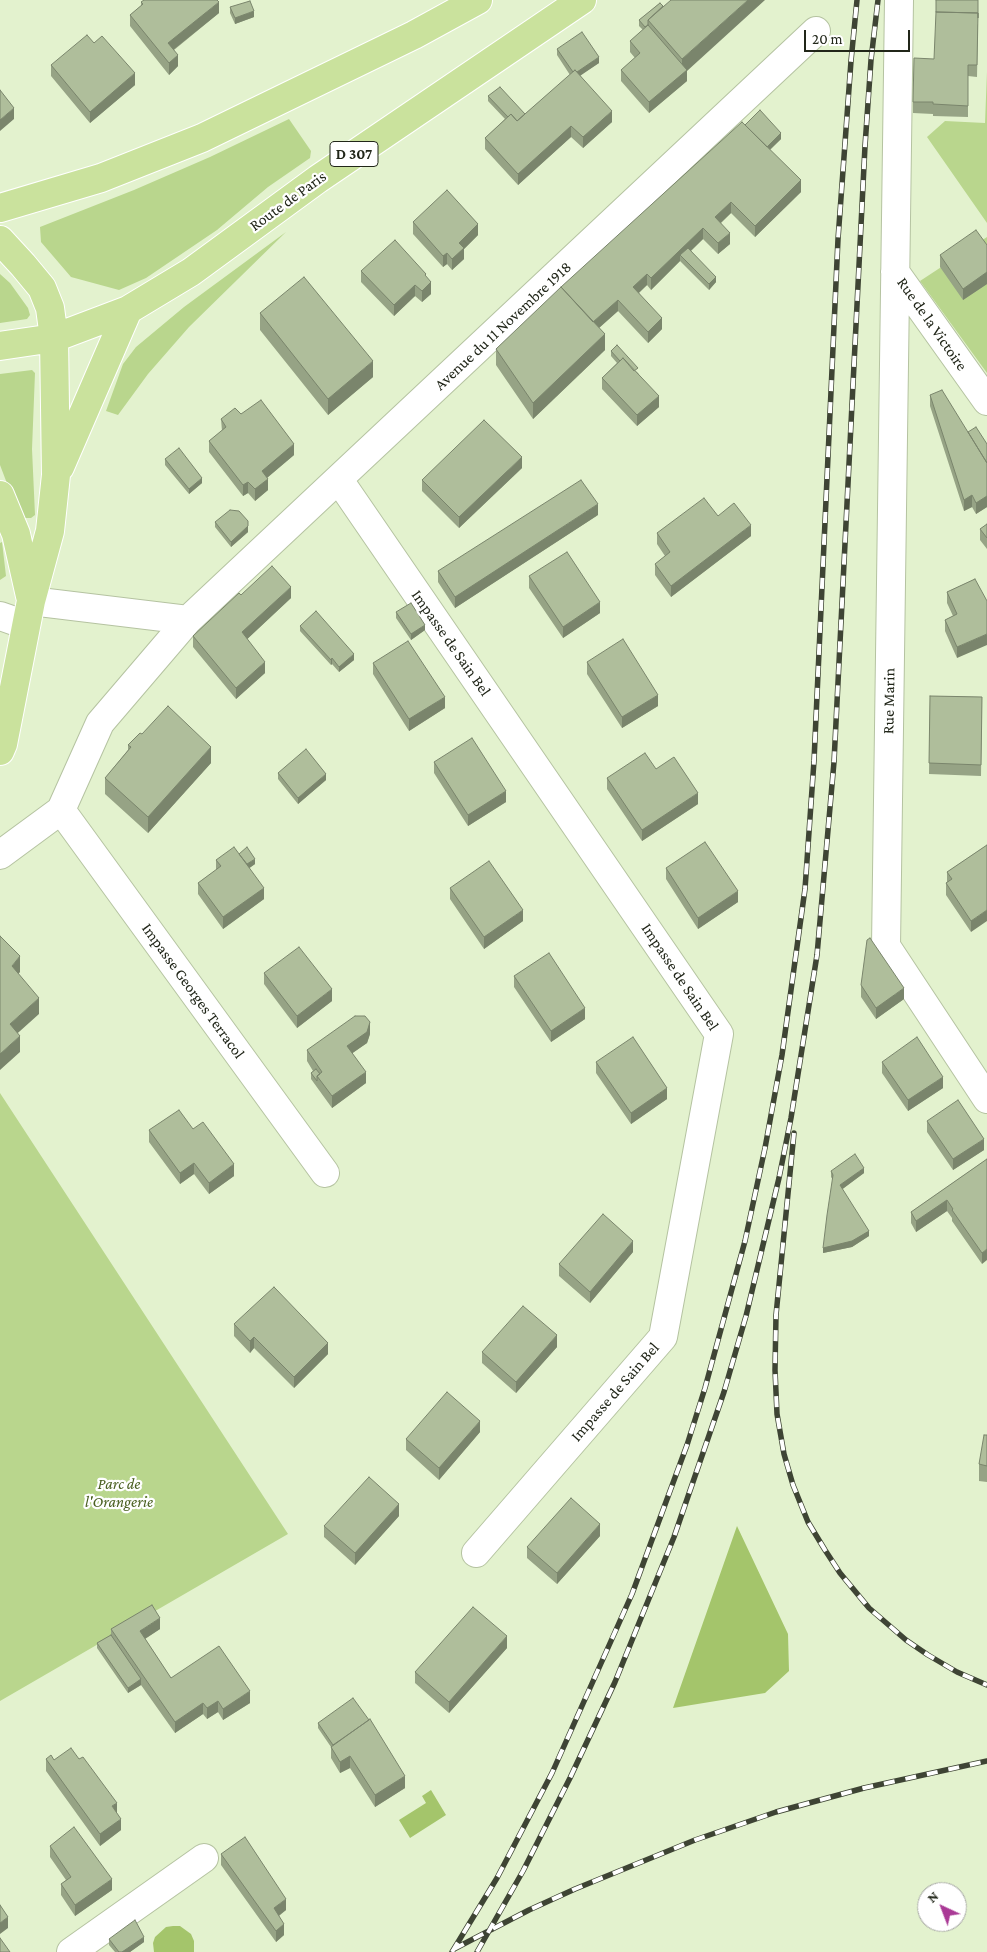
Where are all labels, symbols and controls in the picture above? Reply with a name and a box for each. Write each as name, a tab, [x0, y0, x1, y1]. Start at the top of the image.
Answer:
scale bar	[807, 20, 913, 52]
text: 20 m	[812, 31, 843, 47]
road number: D 307	[330, 142, 378, 166]
street label: Route de Paris	[246, 167, 330, 235]
street label: Avenue du 11 Novembre 1918	[431, 258, 575, 394]
street label: Rue de la Victoire	[893, 274, 971, 374]
street label: Impasse de Sain Bel	[407, 586, 495, 700]
street label: Rue Marin	[879, 668, 899, 734]
street label: Impasse Georges Terracol	[137, 919, 249, 1063]
street label: Impasse de Sain Bel	[637, 920, 723, 1034]
street label: Impasse de Sain Bel	[567, 1338, 663, 1446]
park label: Parc de l'Orangerie	[85, 1474, 153, 1512]
north arrow	[917, 1882, 967, 1932]
text: N	[923, 1888, 941, 1906]

